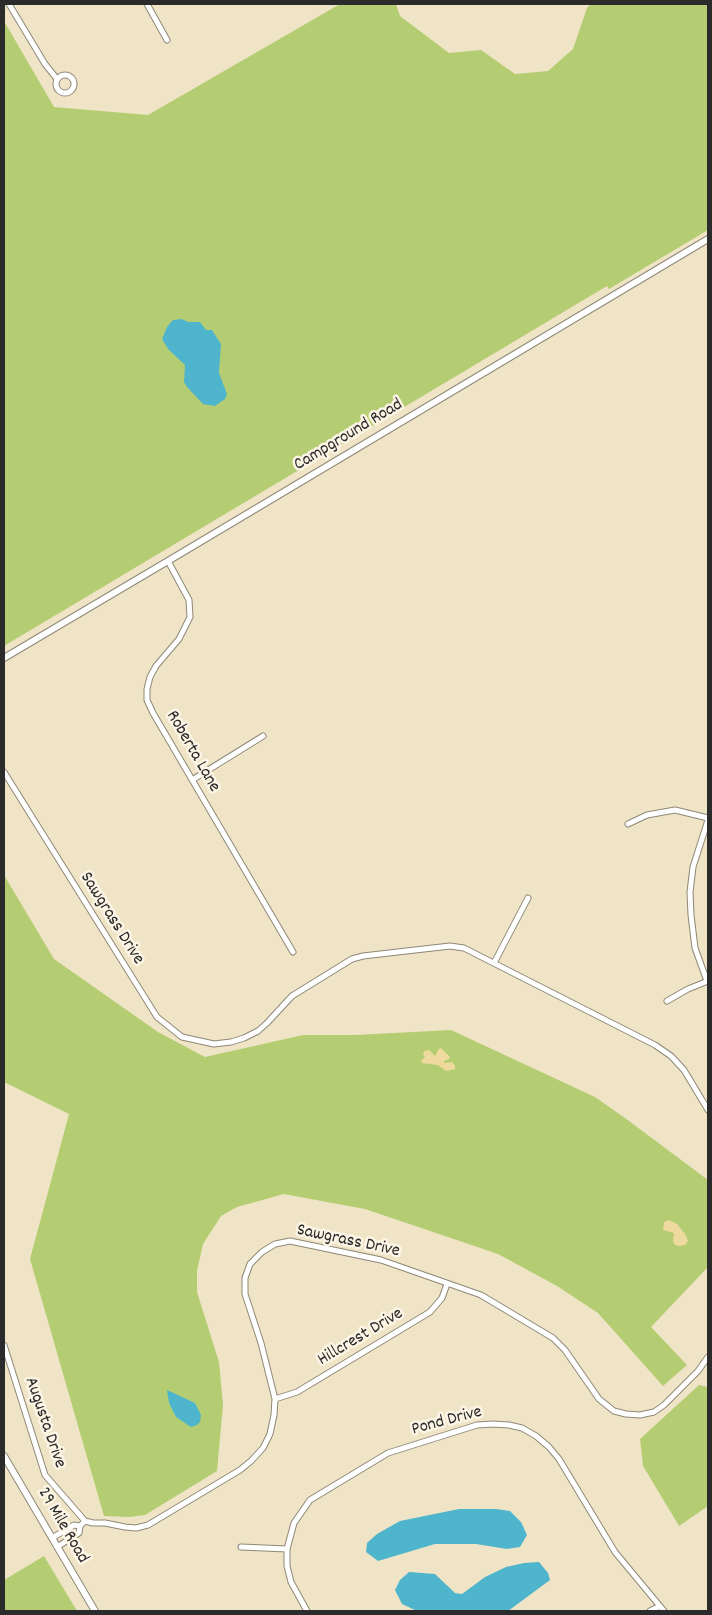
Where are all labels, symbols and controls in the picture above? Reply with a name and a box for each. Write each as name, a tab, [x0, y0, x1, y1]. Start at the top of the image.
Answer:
street label: Campground Road	[291, 395, 407, 477]
street label: Roberta Lane	[160, 707, 224, 797]
street label: Sawgrass Drive	[74, 869, 148, 969]
street label: Sawgrass Drive	[294, 1221, 402, 1263]
street label: Hillcrest Drive	[314, 1304, 408, 1372]
street label: Augusta Drive	[18, 1375, 70, 1471]
street label: Pond Drive	[410, 1402, 484, 1442]
street label: 29 Mile Road	[32, 1484, 92, 1568]

